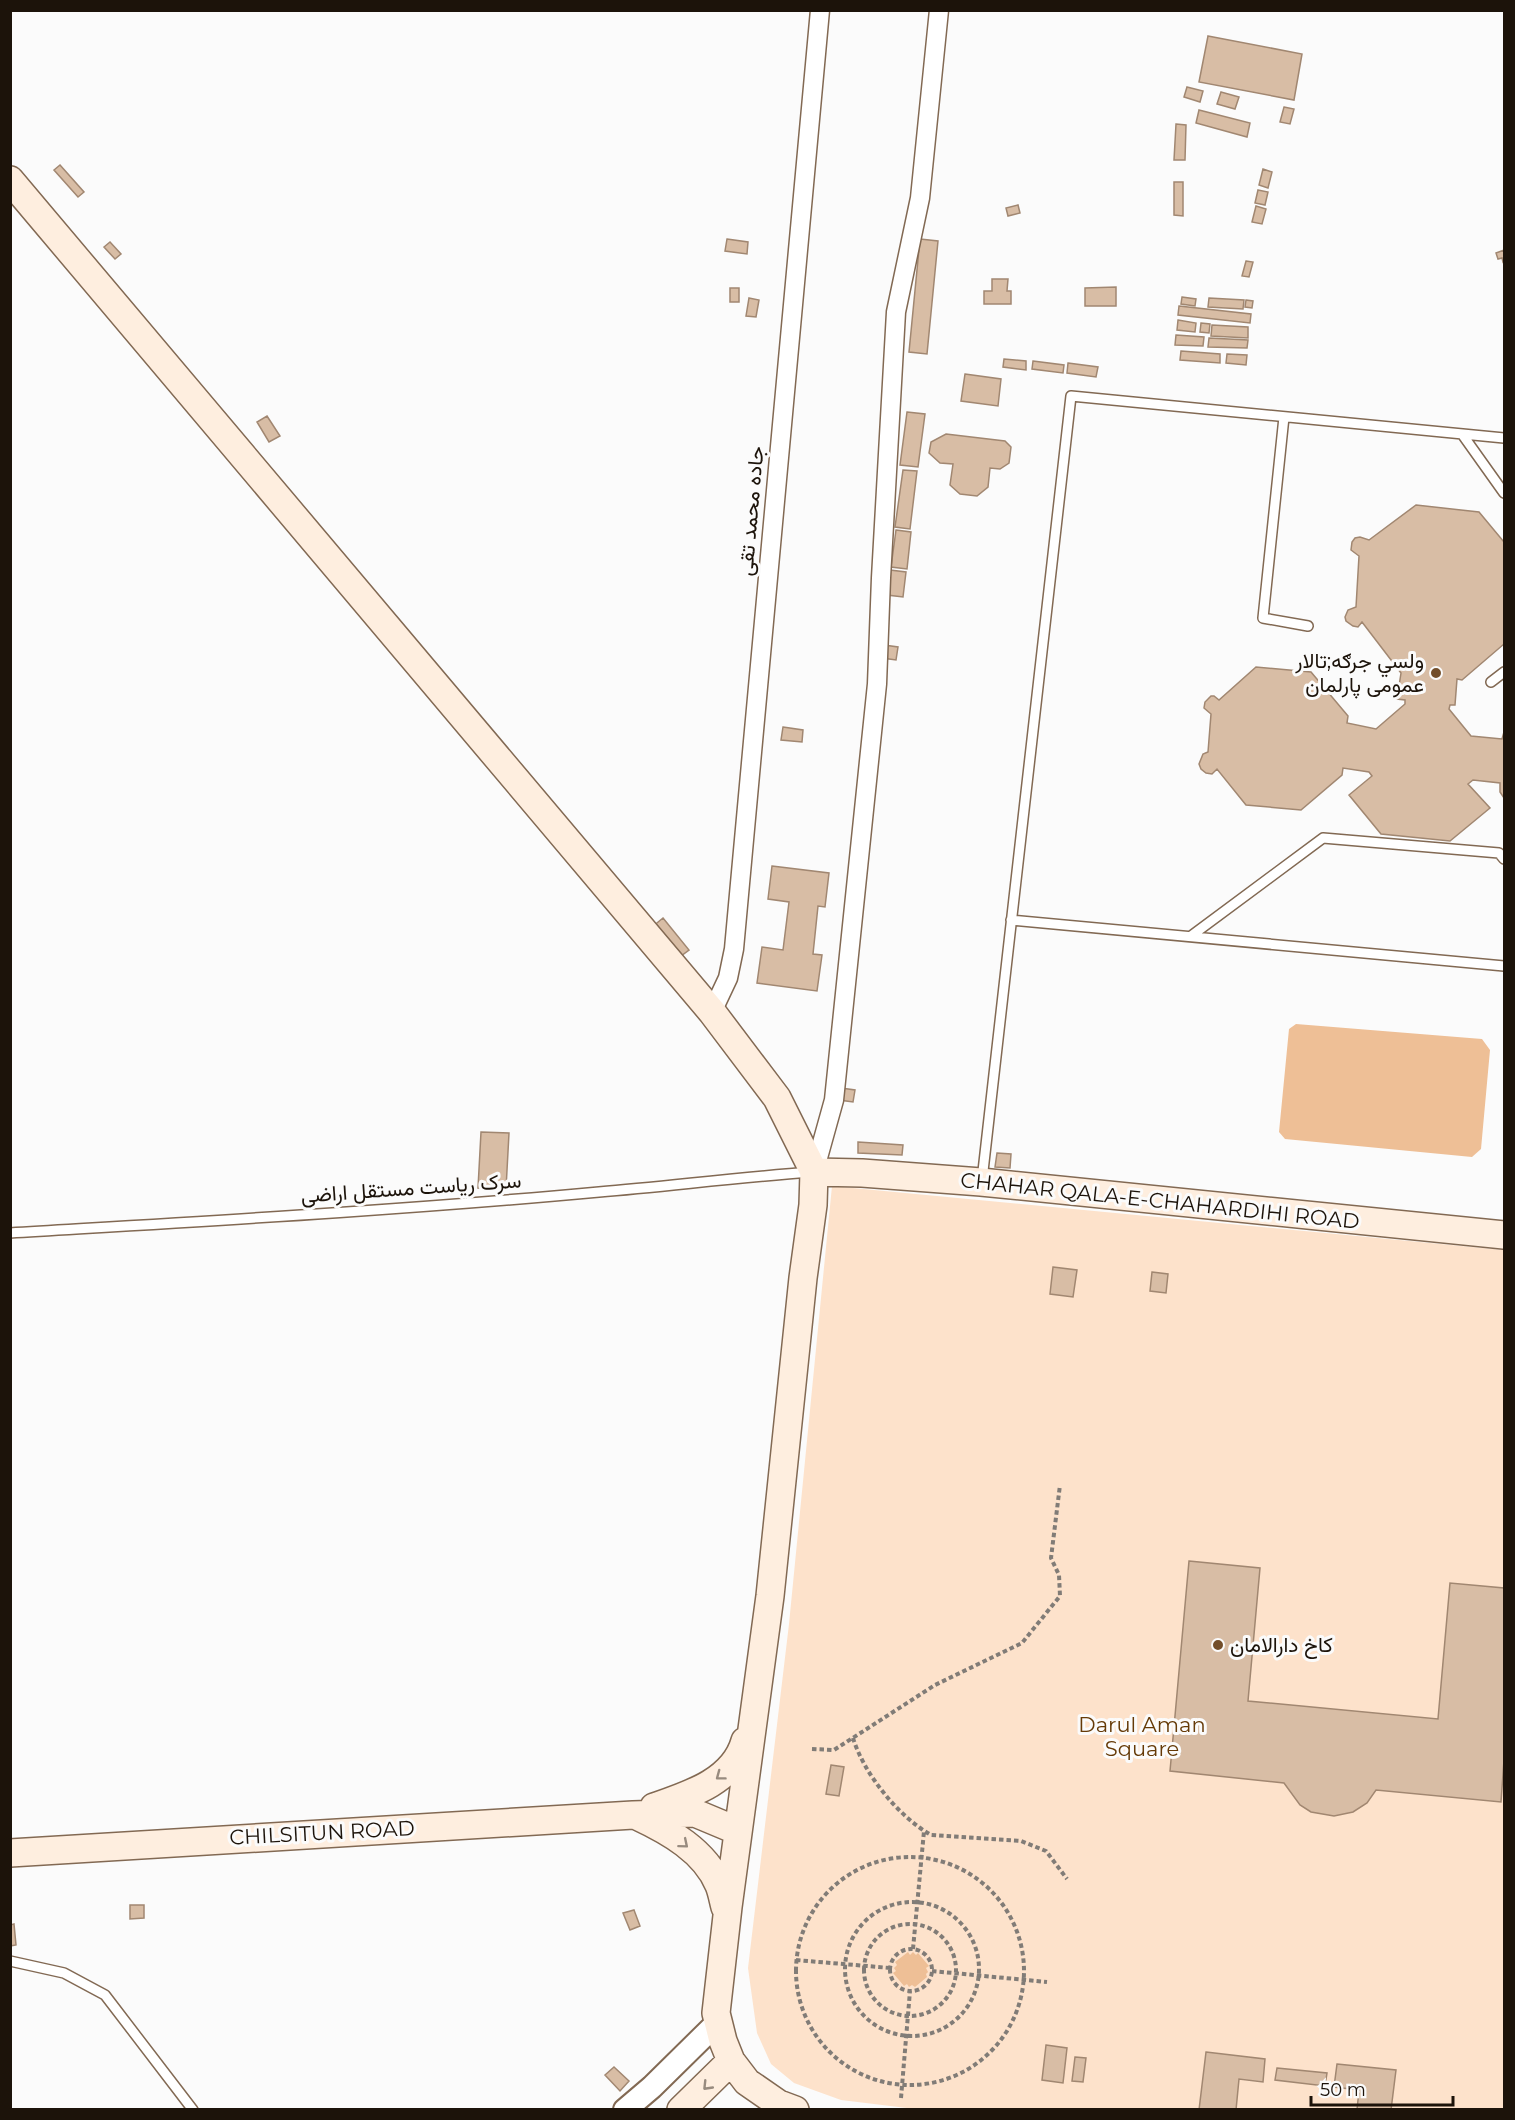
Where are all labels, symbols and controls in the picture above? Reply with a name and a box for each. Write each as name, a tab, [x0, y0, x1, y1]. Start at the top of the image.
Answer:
street label: جاده محمد تقی	[732, 445, 769, 577]
place label: ولسي جرګه;تالار عمومی پارلمان	[1294, 648, 1424, 699]
marker: ولسي جرګه;تالار عمومی پارلمان	[1429, 666, 1443, 680]
street label: سرک ریاست مستقل اراضی	[300, 1167, 522, 1209]
street label: CHAHAR QALA-E-CHAHARDIHI ROAD	[959, 1167, 1361, 1234]
place label: کاخ دارالامان	[1230, 1632, 1333, 1659]
marker: کاخ دارالامان	[1211, 1638, 1225, 1652]
park label: Darul Aman Square	[1078, 1712, 1206, 1761]
one-way arrow	[715, 1769, 726, 1780]
street label: CHILSITUN ROAD	[229, 1815, 415, 1850]
one-way arrow	[677, 1836, 688, 1847]
scale bar	[1311, 2069, 1454, 2107]
one-way arrow	[703, 2079, 714, 2089]
text: 50 m	[1320, 2079, 1366, 2101]

